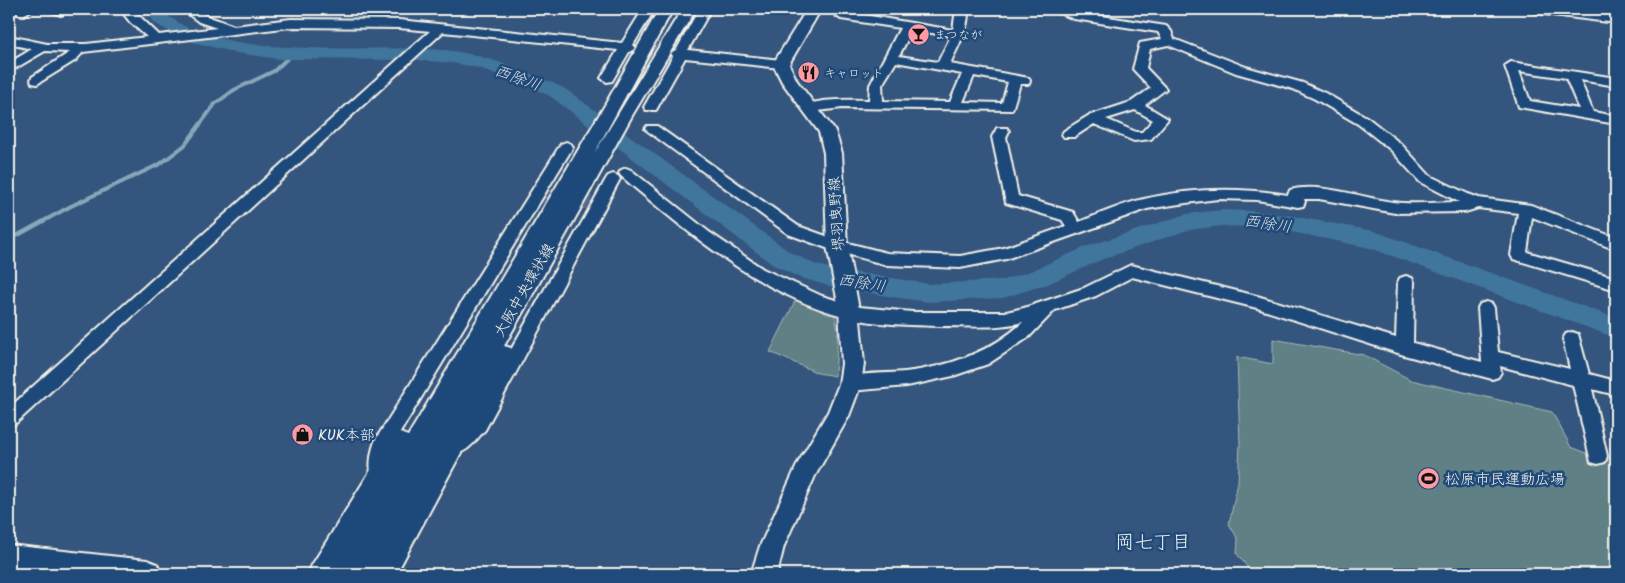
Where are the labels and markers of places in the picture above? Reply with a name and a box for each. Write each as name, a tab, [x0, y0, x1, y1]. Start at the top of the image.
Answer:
bar icon: まつなが	[906, 23, 930, 47]
place label: まつなが	[934, 26, 982, 45]
restaurant icon: キャロット	[796, 61, 820, 85]
place label: キャロット	[824, 64, 884, 83]
shop icon: KUK本部	[290, 423, 314, 447]
place label: KUK本部	[318, 424, 375, 448]
sports icon: 松原市民運動広場	[1417, 467, 1441, 491]
place label: 松原市民運動広場	[1445, 468, 1565, 492]

